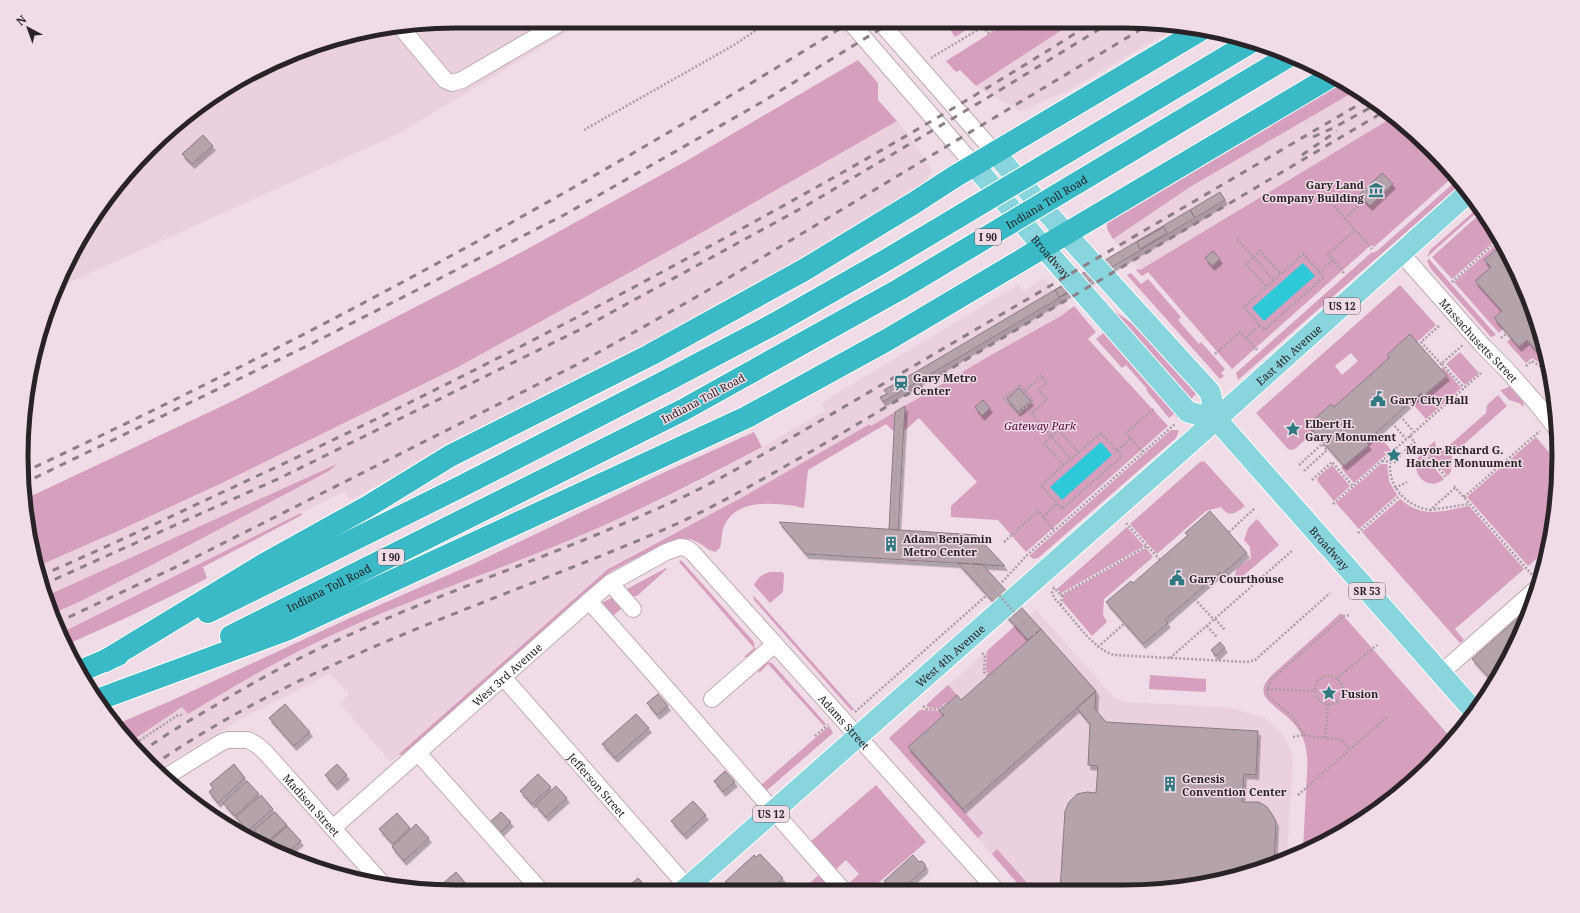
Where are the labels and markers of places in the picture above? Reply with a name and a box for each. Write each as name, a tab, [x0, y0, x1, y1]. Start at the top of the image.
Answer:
place label: Gary Land Company Building	[1262, 177, 1365, 205]
museum icon: Gary Land Company Building	[1367, 181, 1385, 199]
place label: Gary Metro Center	[913, 370, 977, 398]
station icon: Gary Metro Center	[892, 374, 910, 392]
public building icon: Gary City Hall	[1369, 390, 1387, 408]
place label: Gary City Hall	[1390, 392, 1468, 407]
place label: Elbert H. Gary Monument	[1305, 416, 1396, 444]
place icon: Elbert H. Gary Monument	[1284, 420, 1302, 438]
place label: Mayor Richard G. Hatcher Monuument	[1406, 442, 1523, 470]
place icon: Mayor Richard G. Hatcher Monuument	[1385, 446, 1403, 464]
place label: Adam Benjamin Metro Center	[903, 531, 993, 559]
building icon: Adam Benjamin Metro Center	[882, 535, 900, 553]
public building icon: Gary Courthouse	[1168, 569, 1186, 587]
place label: Gary Courthouse	[1189, 571, 1284, 586]
place icon: Fusion	[1320, 684, 1338, 702]
place label: Fusion	[1341, 686, 1379, 701]
place label: Genesis Convention Center	[1182, 771, 1287, 799]
building icon: Genesis Convention Center	[1161, 775, 1179, 793]

